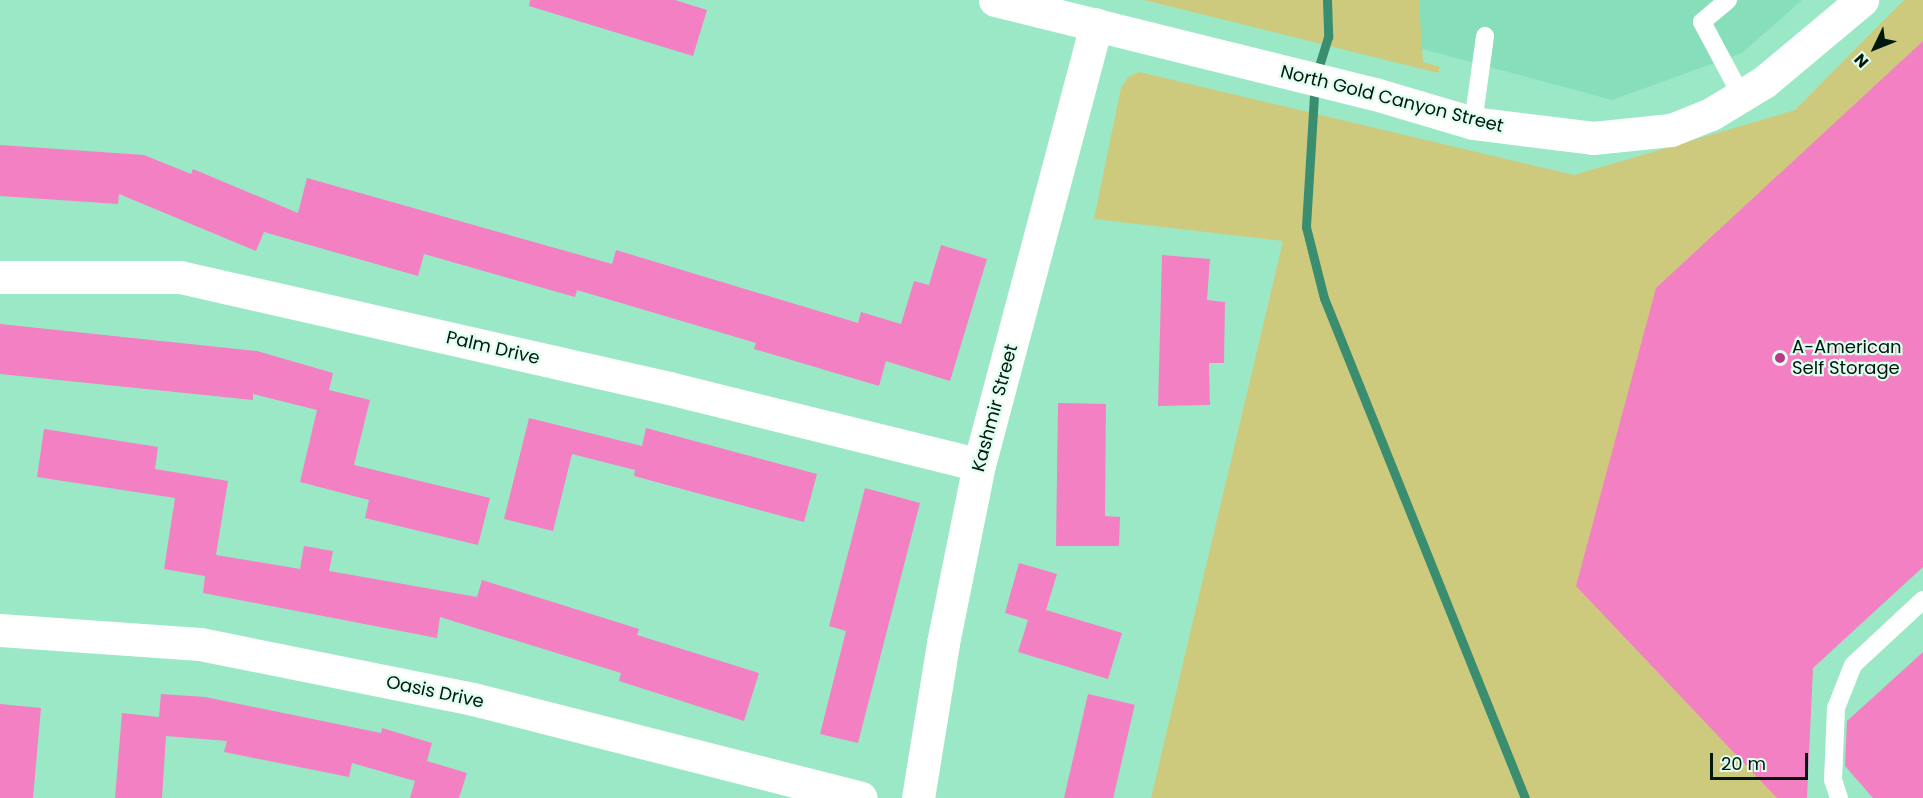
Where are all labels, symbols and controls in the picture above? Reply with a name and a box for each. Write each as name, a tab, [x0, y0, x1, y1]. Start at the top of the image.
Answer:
north arrow	[1845, 18, 1905, 78]
text: N	[1849, 48, 1874, 73]
street label: North Gold Canyon Street	[1278, 61, 1506, 137]
street label: Palm Drive	[444, 327, 542, 369]
place label: A-American Self Storage	[1792, 337, 1902, 380]
street label: Kashmir Street	[968, 342, 1022, 474]
marker: A-American Self Storage	[1773, 351, 1787, 365]
street label: Oasis Drive	[384, 671, 486, 713]
scale bar	[1713, 741, 1810, 779]
text: 20 m	[1721, 751, 1766, 776]

